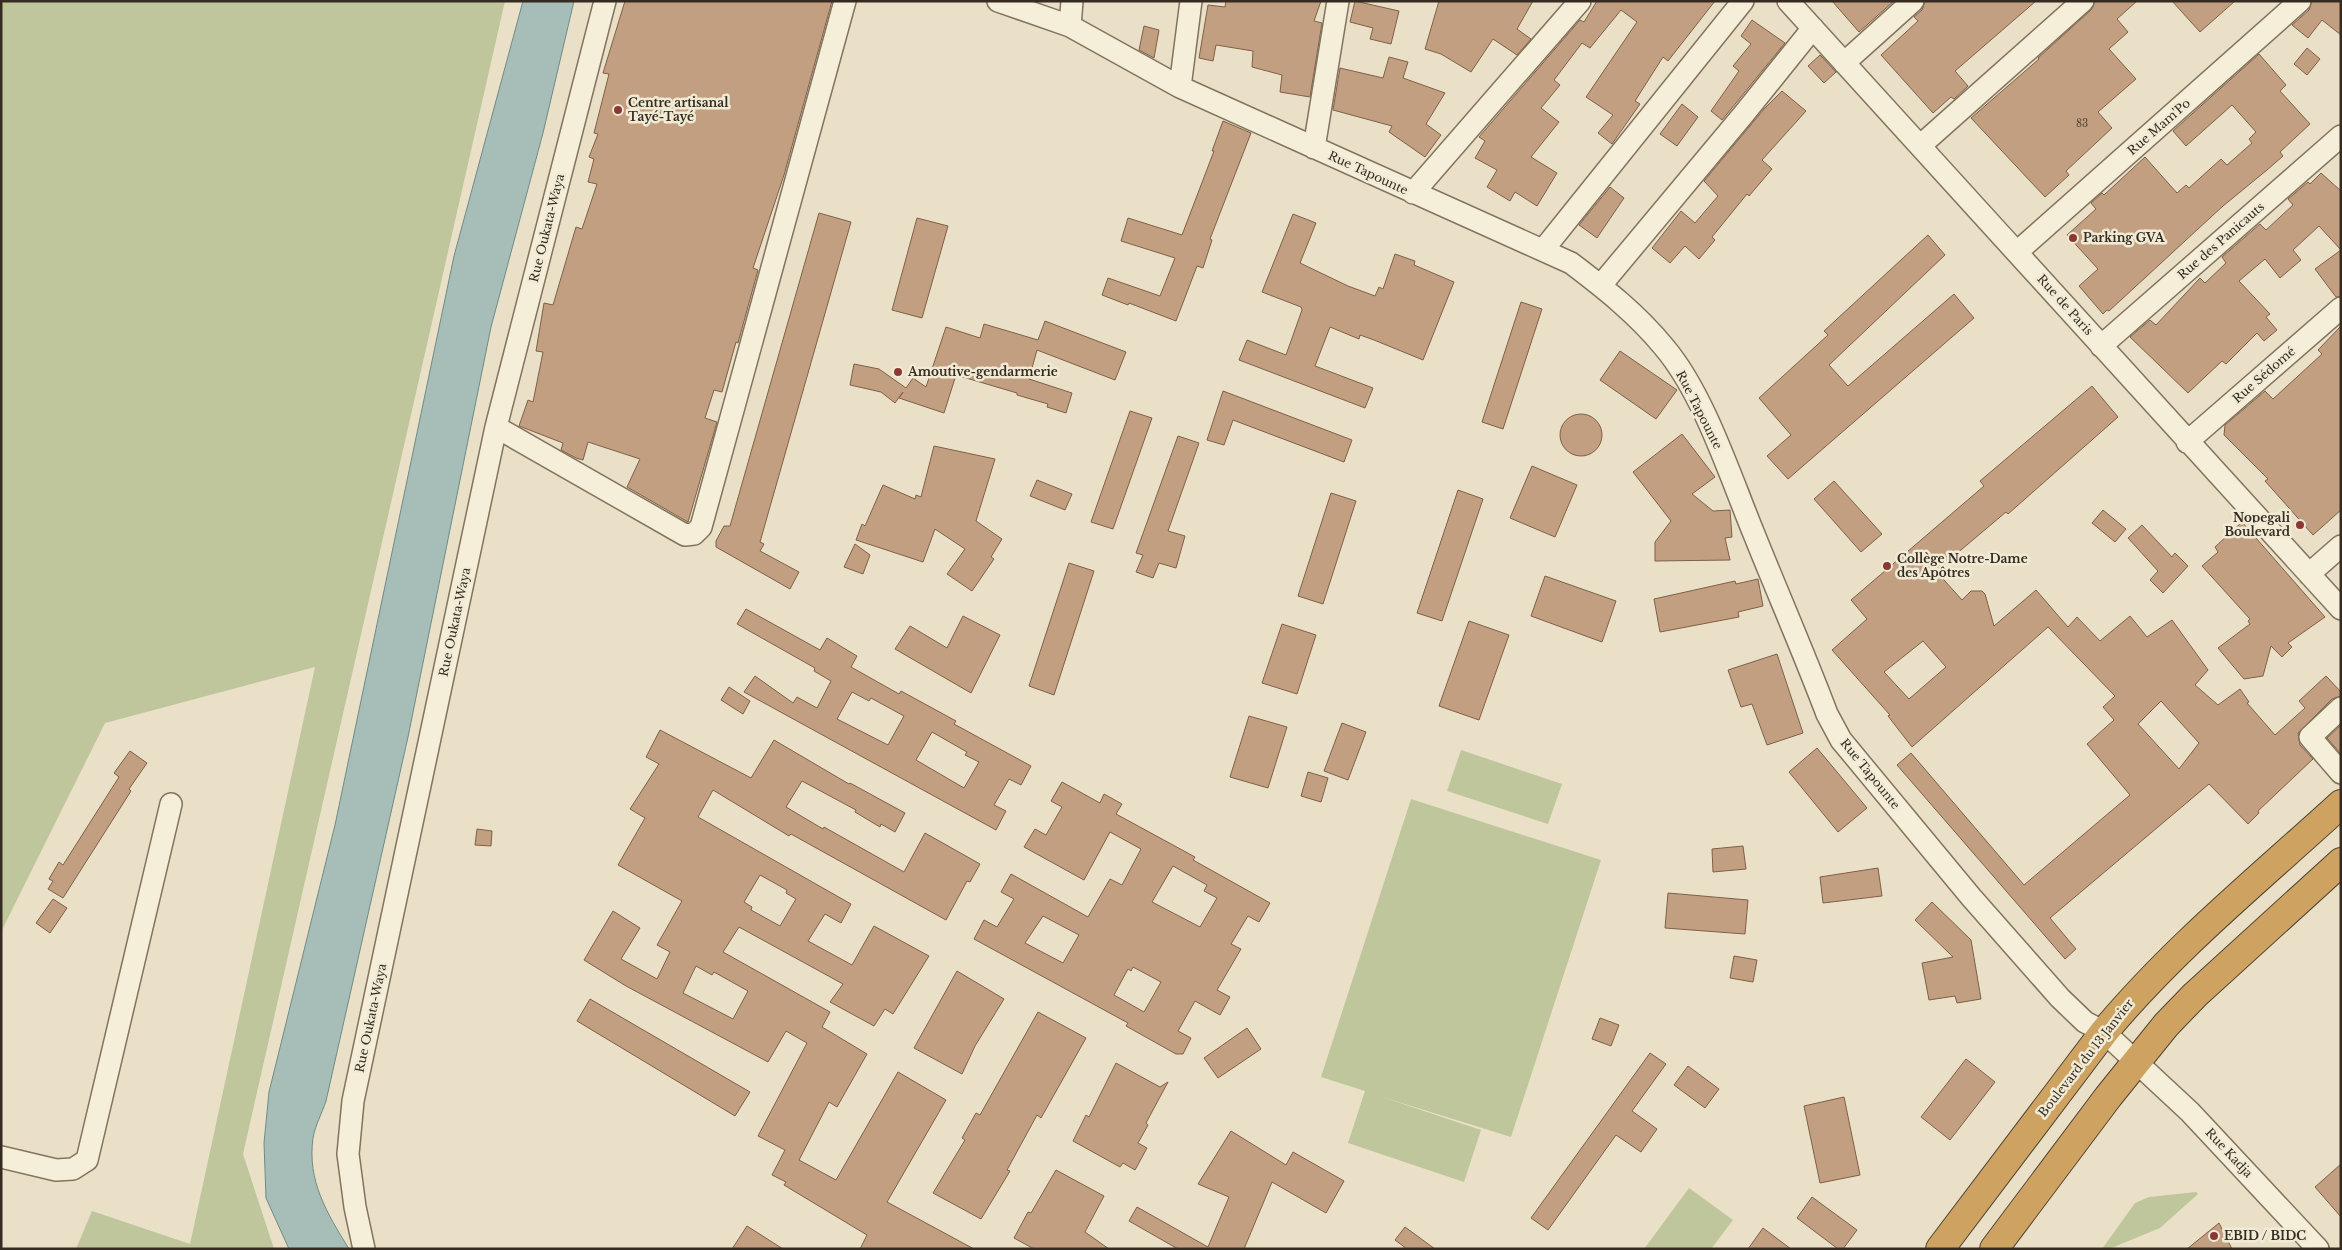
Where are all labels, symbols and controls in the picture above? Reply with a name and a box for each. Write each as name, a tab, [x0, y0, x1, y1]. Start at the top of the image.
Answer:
place label: Centre artisanal Tayé-Tayé	[628, 95, 729, 124]
street label: Rue Mam'Po	[2124, 95, 2193, 158]
marker: Centre artisanal Tayé-Tayé	[612, 104, 624, 116]
house number: 83	[2076, 117, 2088, 130]
street label: Rue Tapounte	[1326, 148, 1411, 198]
street label: Rue Oukata-Waya	[526, 172, 567, 284]
street label: Rue des Panicauts	[2174, 199, 2267, 282]
place label: Parking GVA	[2083, 230, 2166, 245]
marker: Parking GVA	[2067, 232, 2079, 244]
street label: Rue de Paris	[2034, 271, 2096, 338]
street label: Rue Sédomé	[2229, 343, 2298, 406]
place label: Amoutive-gendarmerie	[907, 364, 1058, 379]
marker: Amoutive-gendarmerie	[892, 366, 904, 378]
street label: Rue Tapounte	[1673, 368, 1726, 452]
place label: Nopegali Boulevard	[2224, 510, 2291, 539]
marker: Nopegali Boulevard	[2294, 519, 2306, 531]
place label: Collège Notre-Dame des Apôtres	[1897, 551, 2028, 580]
marker: Collège Notre-Dame des Apôtres	[1881, 560, 1893, 572]
street label: Rue Oukata-Waya	[436, 566, 473, 678]
street label: Rue Tapounte	[1837, 735, 1903, 812]
street label: Rue Oukata-Waya	[352, 962, 389, 1074]
street label: Boulevard du 13 Janvier	[2035, 996, 2136, 1120]
street label: Rue Kadja	[2203, 1125, 2256, 1181]
place label: EBID / BIDC	[2224, 1228, 2306, 1243]
marker: EBID / BIDC	[2208, 1230, 2220, 1242]

